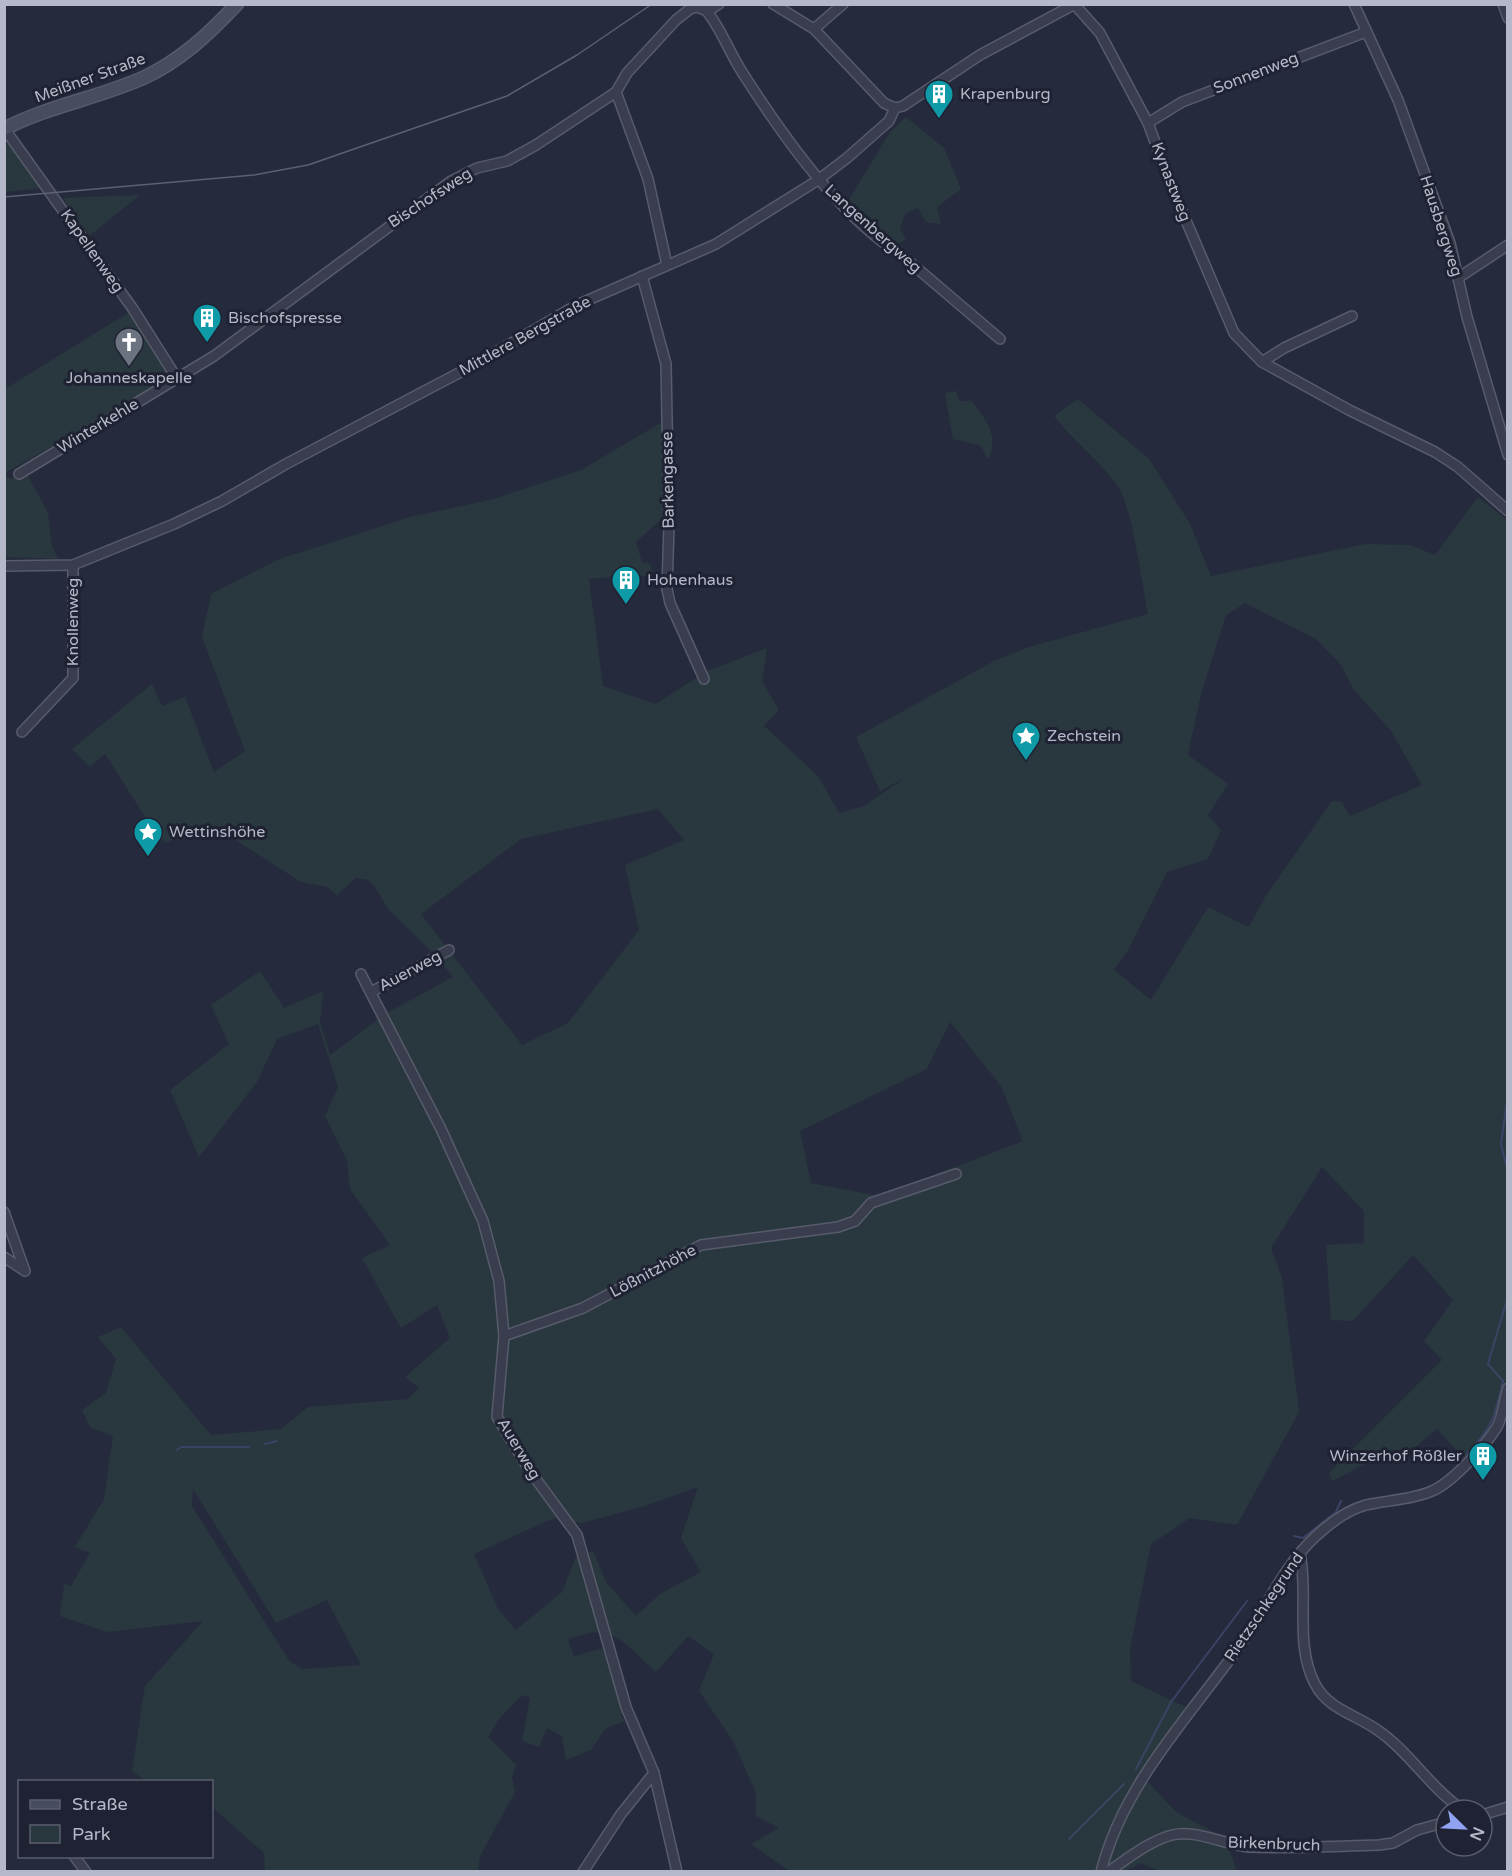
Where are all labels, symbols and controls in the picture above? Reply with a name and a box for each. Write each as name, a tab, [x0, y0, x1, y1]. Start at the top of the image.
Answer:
street label: Sonnenweg	[1211, 48, 1301, 98]
street label: Meißner Straße	[32, 49, 148, 107]
building icon: Krapenburg	[923, 78, 955, 120]
place label: Krapenburg	[960, 84, 1051, 104]
street label: Kynastweg	[1147, 139, 1195, 225]
street label: Bischofsweg	[384, 163, 476, 233]
street label: Hausbergweg	[1415, 173, 1467, 279]
street label: Langenbergweg	[820, 180, 926, 278]
street label: Kapellenweg	[56, 205, 128, 297]
street label: Mittlere Bergstraße	[456, 292, 594, 380]
building icon: Bischofspresse	[191, 302, 223, 344]
place label: Bischofspresse	[228, 308, 342, 328]
church icon: Johanneskapelle	[113, 326, 145, 368]
place label: Johanneskapelle	[66, 368, 192, 388]
street label: Winterkehle	[54, 394, 142, 458]
street label: Barkengasse	[657, 431, 679, 529]
building icon: Hohenhaus	[610, 564, 642, 606]
place label: Hohenhaus	[647, 570, 733, 590]
street label: Knollenweg	[63, 578, 83, 666]
place icon: Zechstein	[1010, 720, 1042, 762]
place label: Zechstein	[1047, 726, 1121, 746]
place icon: Wettinshöhe	[132, 816, 164, 858]
place label: Wettinshöhe	[169, 822, 265, 842]
street label: Auerweg	[375, 946, 445, 996]
street label: Lößnitzhöhe	[606, 1240, 700, 1302]
street label: Auerweg	[493, 1415, 545, 1483]
building icon: Winzerhof Rößler	[1467, 1440, 1499, 1482]
place label: Winzerhof Rößler	[1329, 1446, 1463, 1466]
street label: Rietzschkegrund	[1220, 1548, 1308, 1666]
legend	[18, 1780, 213, 1858]
text: Straße	[72, 1793, 128, 1815]
north arrow	[1434, 1798, 1494, 1858]
text: Park	[72, 1823, 111, 1845]
text: N	[1465, 1824, 1489, 1844]
street label: Birkenbruch	[1227, 1832, 1321, 1856]

